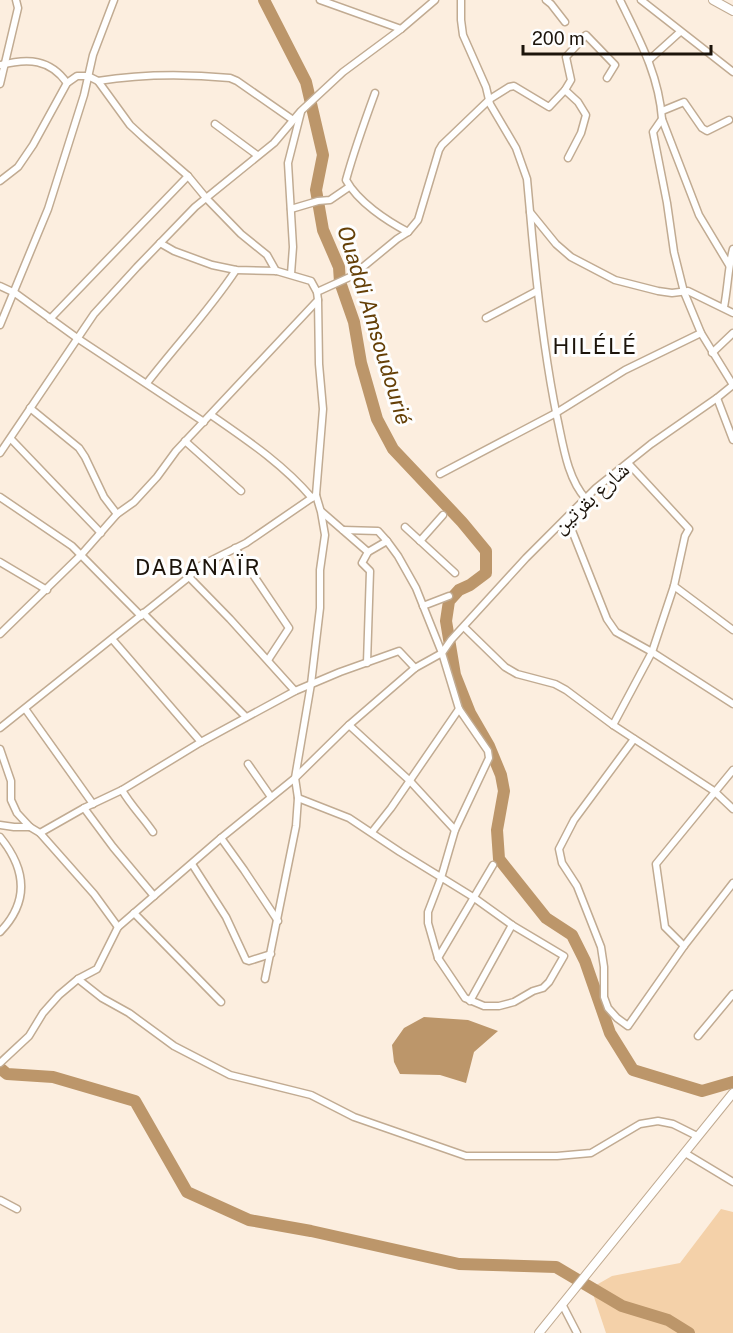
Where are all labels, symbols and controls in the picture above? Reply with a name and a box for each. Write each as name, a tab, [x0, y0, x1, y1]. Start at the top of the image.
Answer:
scale bar	[523, 18, 710, 56]
text: 200 m	[532, 28, 585, 49]
water label: Ouaddi Amsoudourié	[332, 222, 418, 428]
district label: HILÉLÉ	[553, 333, 637, 359]
street label: شارع بقرتين	[547, 457, 635, 539]
district label: DABANAÏR	[135, 553, 261, 580]

